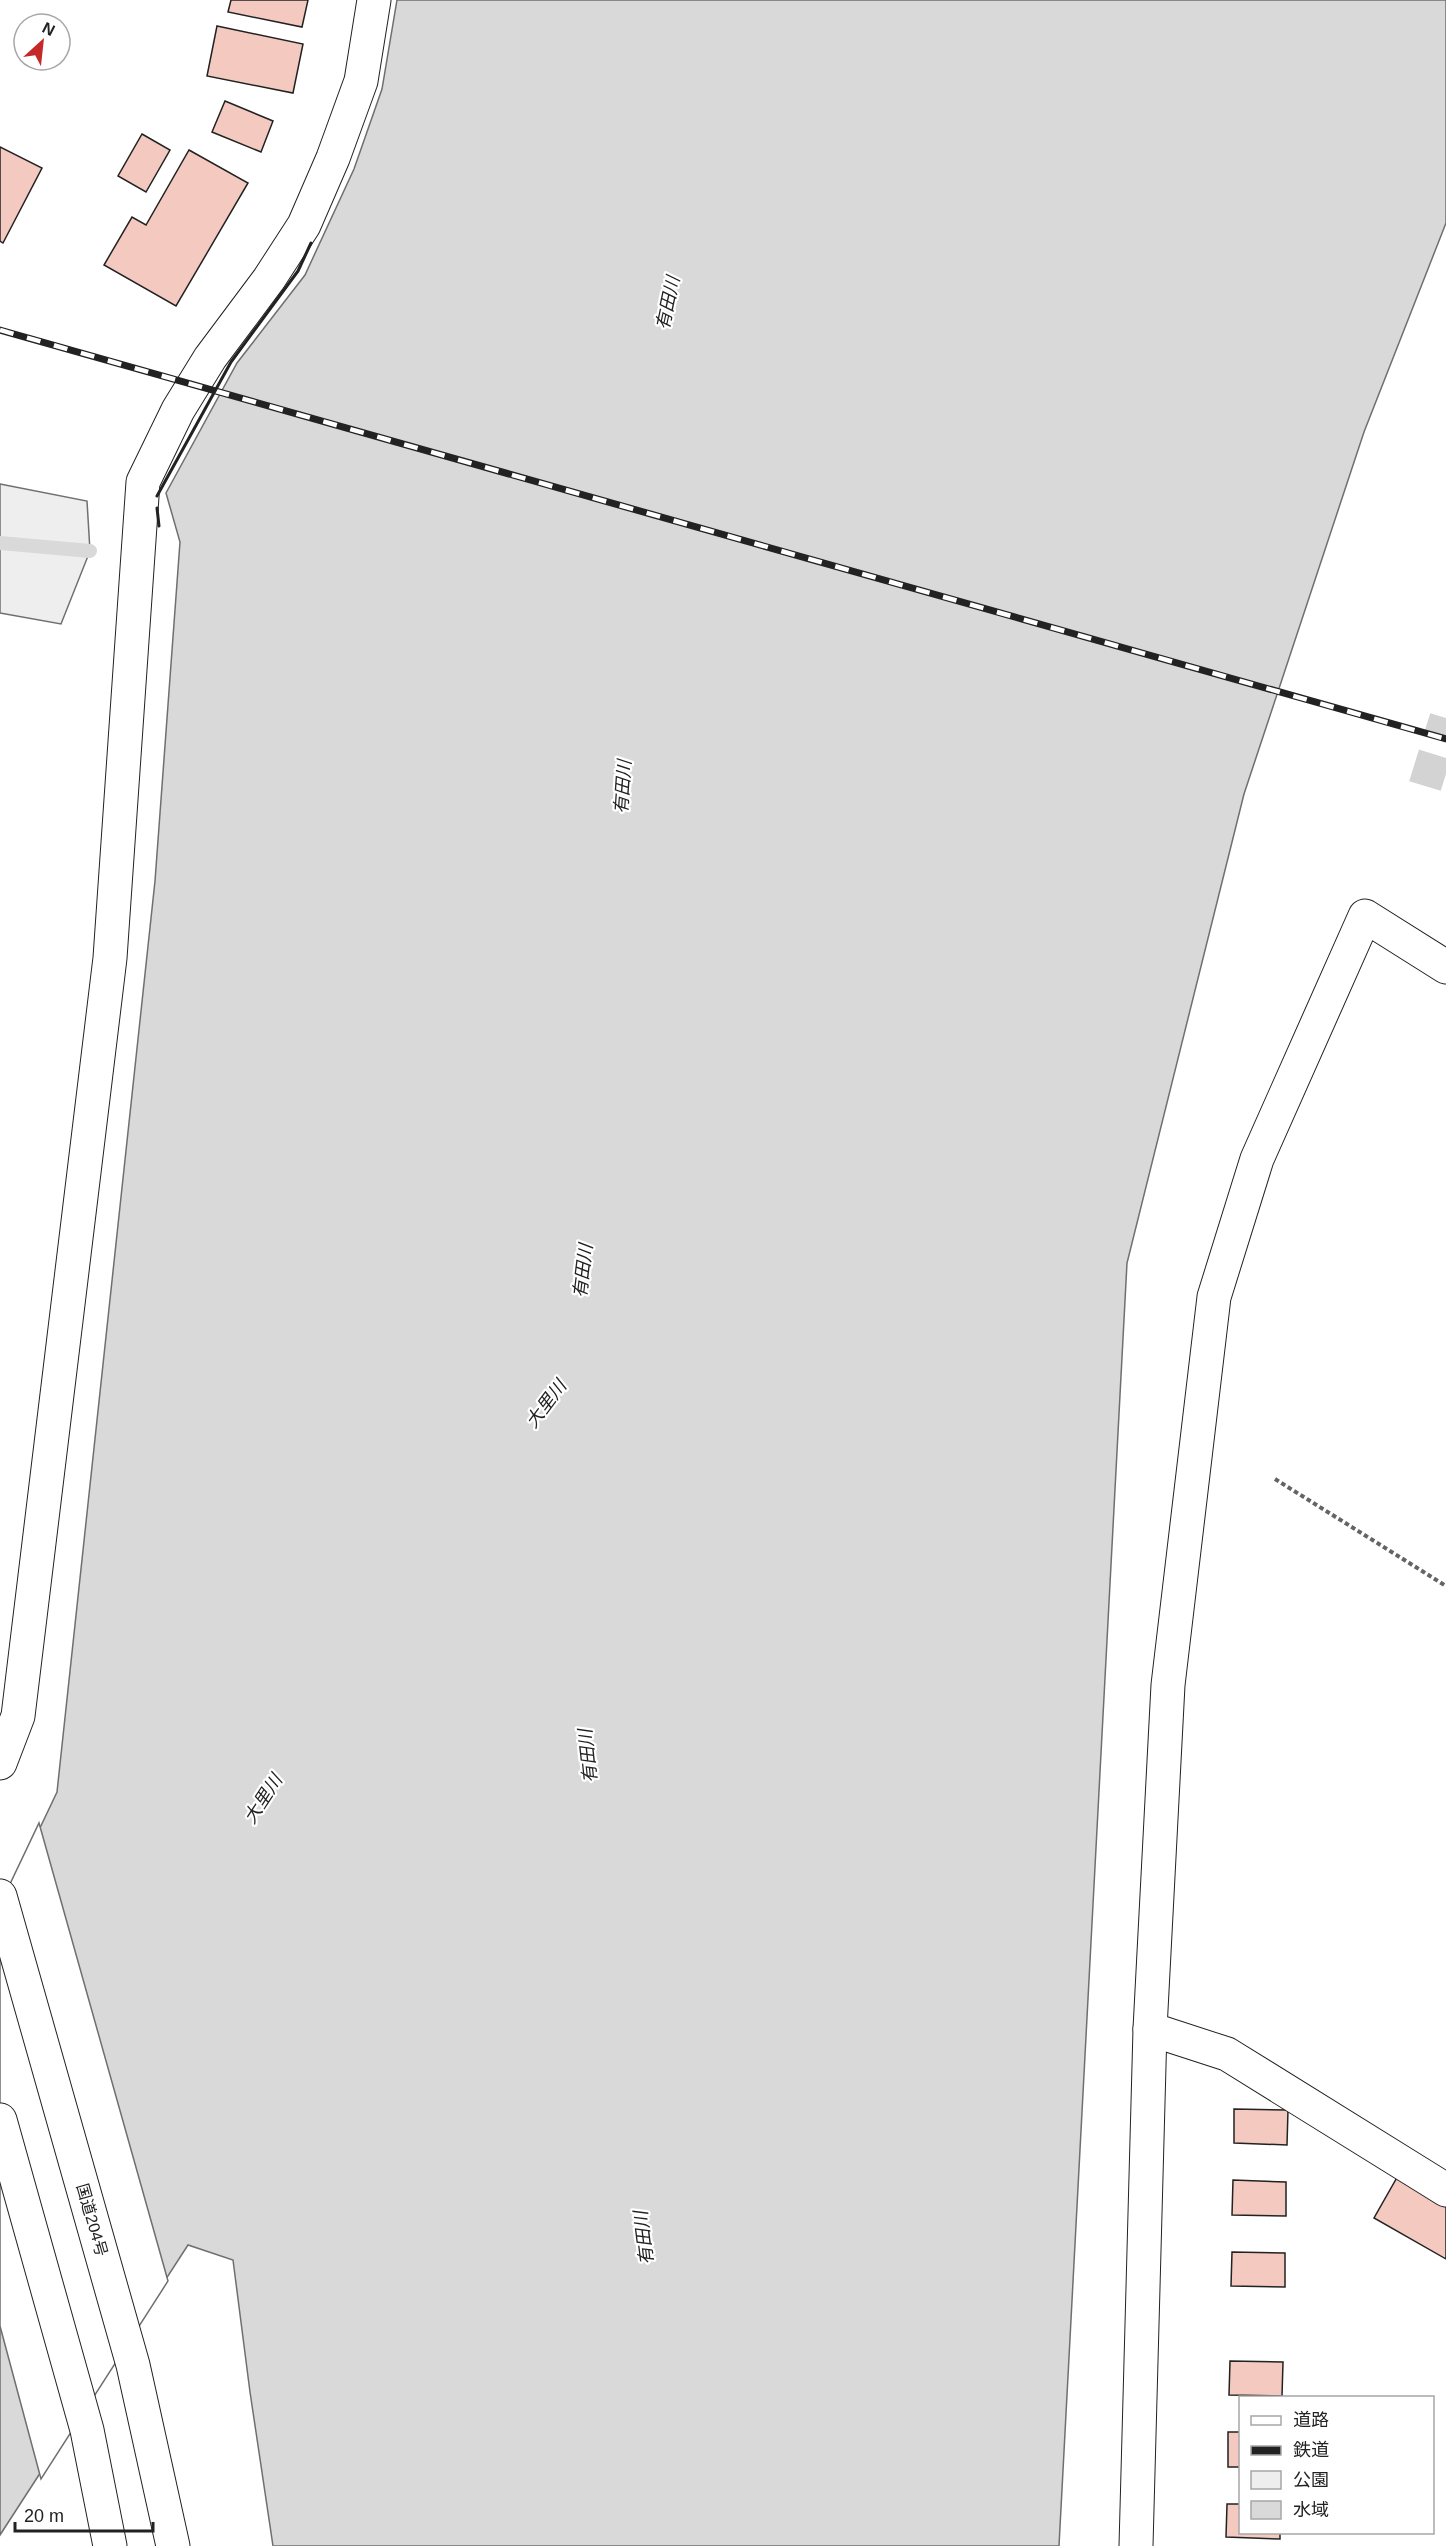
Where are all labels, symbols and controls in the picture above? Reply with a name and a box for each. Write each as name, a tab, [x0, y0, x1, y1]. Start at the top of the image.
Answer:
north arrow	[12, 12, 72, 72]
text: N	[40, 19, 58, 39]
water label: 有田川	[653, 273, 684, 331]
water label: 有田川	[611, 757, 635, 815]
water label: 有田川	[570, 1241, 596, 1299]
water label: 大里川	[522, 1375, 571, 1432]
water label: 有田川	[575, 1726, 601, 1784]
water label: 大里川	[240, 1769, 287, 1827]
street label: 国道204号	[74, 2182, 110, 2258]
water label: 有田川	[631, 2208, 657, 2266]
legend	[1239, 2396, 1434, 2534]
text: 道路	[1293, 2410, 1329, 2430]
text: 鉄道	[1293, 2440, 1329, 2460]
text: 公園	[1293, 2470, 1329, 2490]
scale bar	[15, 2495, 153, 2533]
text: 水域	[1293, 2500, 1329, 2520]
text: 20 m	[24, 2506, 64, 2526]

